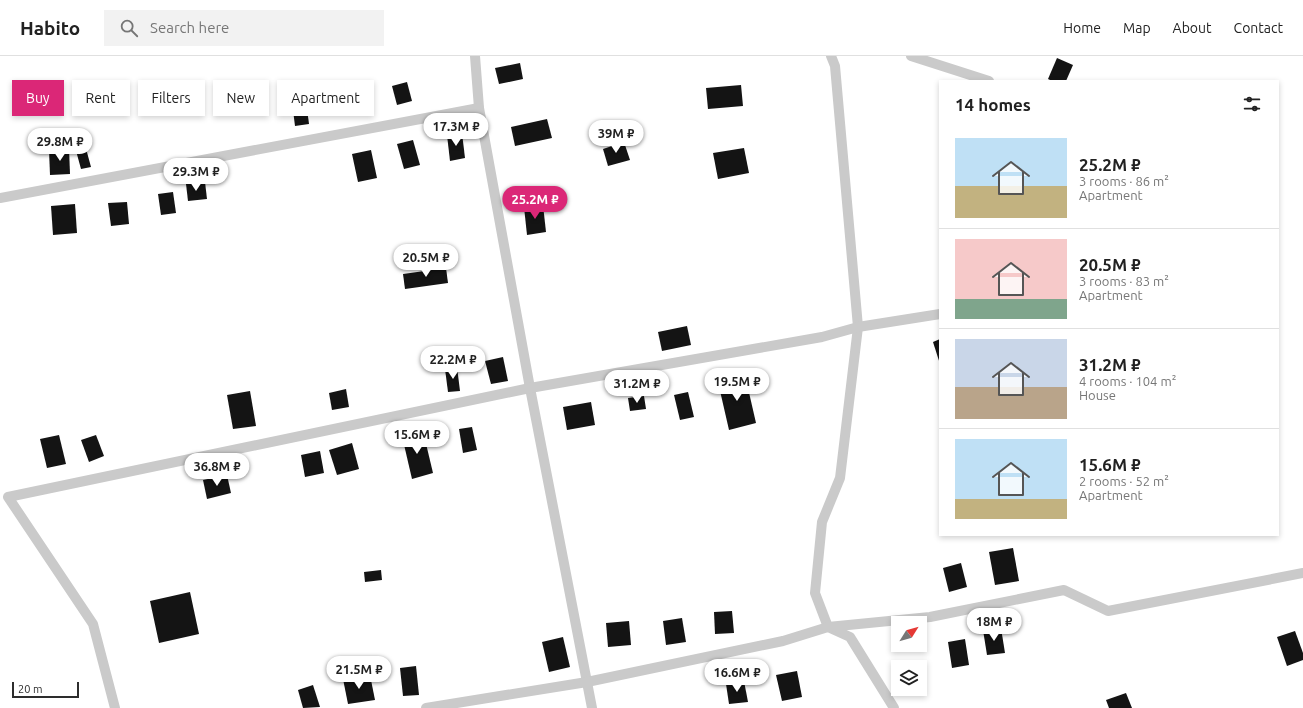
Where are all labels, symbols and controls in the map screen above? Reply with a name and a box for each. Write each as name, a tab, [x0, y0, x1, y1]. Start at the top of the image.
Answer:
search box	[104, 10, 384, 46]
text: Habito	[20, 17, 80, 39]
icon: search	[118, 17, 140, 39]
text: Search here	[150, 19, 229, 36]
text: Home	[1063, 20, 1101, 36]
text: Map	[1123, 20, 1151, 36]
text: About	[1173, 20, 1212, 36]
text: Contact	[1234, 20, 1283, 36]
chip: Buy	[12, 80, 64, 116]
chip: Rent	[72, 80, 130, 116]
chip: Filters	[138, 80, 205, 116]
chip: New	[213, 80, 269, 116]
chip: Apartment	[277, 80, 374, 116]
icon: filters	[1241, 93, 1263, 115]
text: 14 homes	[955, 95, 1031, 114]
pin: 17.3M ₽	[419, 113, 493, 147]
text: 17.3M ₽	[432, 119, 480, 133]
pin: 39M ₽	[588, 120, 644, 154]
text: 39M ₽	[598, 126, 634, 140]
pin: 29.8M ₽	[23, 128, 97, 162]
text: 29.8M ₽	[36, 134, 84, 148]
icon: home	[987, 154, 1035, 202]
text: 25.2M ₽	[1079, 155, 1141, 174]
pin: 29.3M ₽	[159, 158, 233, 192]
text: 29.3M ₽	[172, 164, 220, 178]
text: 3 rooms · 86 m²	[1079, 174, 1169, 188]
pin: 25.2M ₽	[498, 186, 572, 220]
text: Apartment	[1079, 188, 1143, 202]
text: 25.2M ₽	[511, 192, 559, 206]
pin: 20.5M ₽	[389, 244, 463, 278]
text: 20.5M ₽	[402, 250, 450, 264]
icon: home	[987, 255, 1035, 303]
text: 20.5M ₽	[1079, 255, 1141, 274]
text: 3 rooms · 83 m²	[1079, 274, 1169, 288]
text: Apartment	[1079, 288, 1143, 302]
pin: 22.2M ₽	[416, 346, 490, 380]
text: 22.2M ₽	[429, 352, 477, 366]
icon: home	[987, 355, 1035, 403]
text: 31.2M ₽	[1079, 355, 1141, 374]
pin: 19.5M ₽	[700, 368, 774, 402]
pin: 31.2M ₽	[600, 370, 674, 404]
text: 19.5M ₽	[713, 374, 761, 388]
text: 4 rooms · 104 m²	[1079, 374, 1176, 388]
text: 31.2M ₽	[613, 376, 661, 390]
text: House	[1079, 388, 1116, 402]
pin: 15.6M ₽	[380, 421, 454, 455]
text: 15.6M ₽	[393, 427, 441, 441]
pin: 36.8M ₽	[180, 453, 254, 487]
icon: home	[987, 455, 1035, 503]
text: 15.6M ₽	[1079, 455, 1141, 474]
text: 36.8M ₽	[193, 459, 241, 473]
text: 2 rooms · 52 m²	[1079, 474, 1169, 488]
text: Apartment	[1079, 488, 1143, 502]
pin: 18M ₽	[966, 608, 1022, 642]
text: 18M ₽	[976, 614, 1012, 628]
north arrow	[891, 616, 927, 652]
map controls	[891, 616, 927, 696]
pin: 21.5M ₽	[322, 656, 396, 690]
pin: 16.6M ₽	[700, 659, 774, 693]
button: layers	[891, 660, 927, 696]
text: 21.5M ₽	[335, 662, 383, 676]
text: 16.6M ₽	[713, 665, 761, 679]
scale bar	[12, 680, 79, 699]
text: 20 m	[18, 683, 42, 695]

